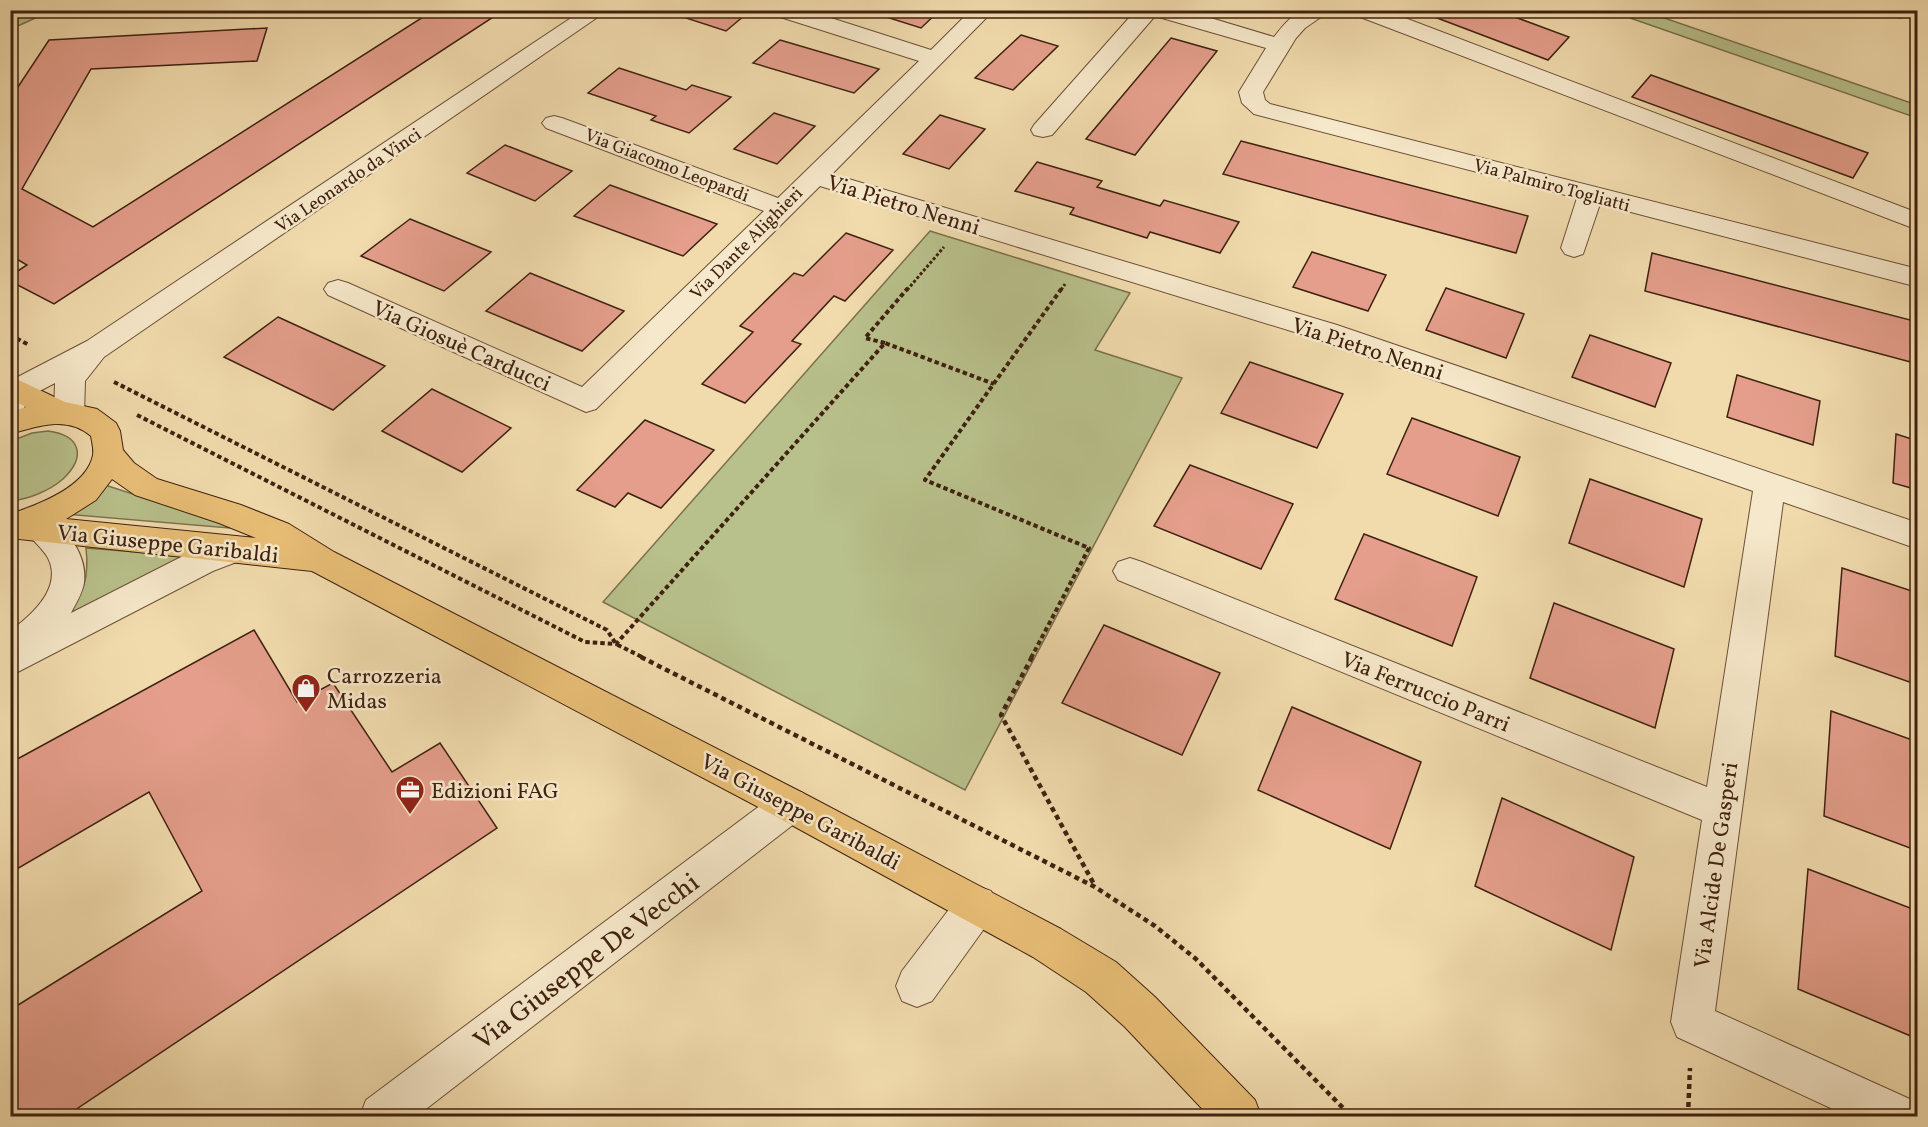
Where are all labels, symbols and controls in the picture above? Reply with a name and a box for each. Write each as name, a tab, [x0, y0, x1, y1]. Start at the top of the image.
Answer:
street label: Via Leonardo da Vinci	[271, 123, 427, 240]
street label: Via Giacomo Leopardi	[581, 124, 752, 209]
street label: Via Palmiro Togliatti	[1471, 154, 1633, 219]
street label: Via Pietro Nenni	[823, 168, 984, 244]
street label: Via Dante Alighieri	[685, 182, 809, 306]
street label: Via Giosuè Carducci	[367, 294, 555, 401]
street label: Via Pietro Nenni	[1287, 311, 1447, 390]
street label: Via Giuseppe Garibaldi	[56, 518, 280, 573]
street label: Via Ferruccio Parri	[1336, 645, 1514, 741]
place label: Carrozzeria Midas	[327, 662, 442, 718]
shop icon: Carrozzeria Midas	[290, 672, 322, 714]
street label: Via Giuseppe Garibaldi	[694, 747, 905, 879]
street label: Via Alcide De Gasperi	[1688, 760, 1747, 970]
office icon: Edizioni FAG	[394, 774, 426, 816]
place label: Edizioni FAG	[431, 777, 559, 808]
street label: Via Giuseppe De Vecchi	[466, 865, 708, 1060]

